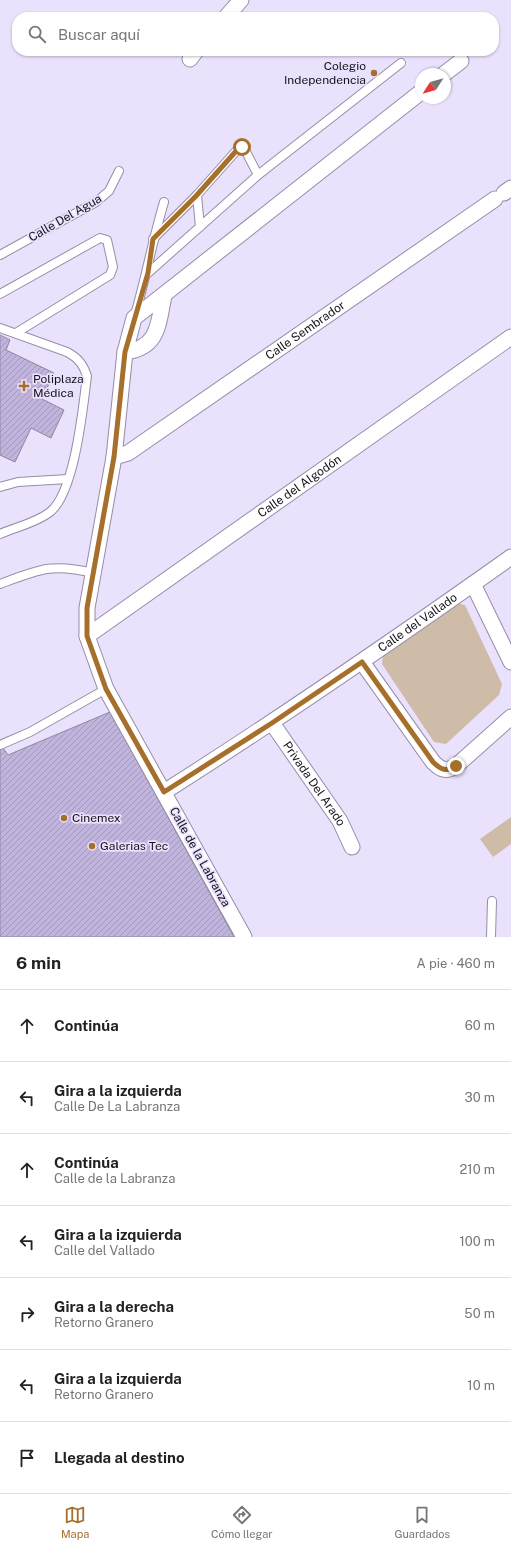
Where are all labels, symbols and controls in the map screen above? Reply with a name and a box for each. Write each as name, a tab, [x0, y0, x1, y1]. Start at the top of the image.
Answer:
search box	[12, 12, 499, 56]
icon: search	[26, 23, 48, 45]
text: Buscar aquí	[58, 26, 140, 43]
place label: Colegio Independencia	[284, 59, 366, 87]
marker: Colegio Independencia	[369, 68, 379, 78]
north arrow	[415, 68, 451, 104]
route start	[233, 138, 251, 156]
street label: Calle Del Agua	[26, 191, 104, 245]
street label: Calle Sembrador	[263, 298, 348, 363]
place label: Poliplaza Médica	[33, 372, 84, 400]
marker: Poliplaza Médica	[18, 380, 30, 392]
street label: Calle del Algodón	[255, 452, 344, 520]
street label: Calle del Vallado	[375, 590, 460, 655]
street label: Privada Del Arado	[280, 739, 348, 828]
route end	[447, 757, 465, 775]
street label: Calle de la Labranza	[167, 805, 233, 909]
place label: Cinemex	[72, 811, 121, 825]
marker: Cinemex	[59, 813, 69, 823]
place label: Galerias Tec	[100, 839, 168, 853]
marker: Galerias Tec	[87, 841, 97, 851]
text: 6 min	[16, 953, 61, 973]
text: A pie · 460 m	[417, 956, 495, 971]
icon: ahead	[16, 1015, 38, 1037]
text: Continúa	[54, 1017, 119, 1034]
text: 60 m	[465, 1018, 495, 1033]
text: Gira a la izquierda	[54, 1082, 182, 1099]
icon: left	[16, 1087, 38, 1109]
text: 30 m	[465, 1090, 495, 1105]
text: Calle De La Labranza	[54, 1099, 180, 1114]
text: Continúa	[54, 1154, 119, 1171]
icon: ahead	[16, 1159, 38, 1181]
text: 210 m	[460, 1162, 495, 1177]
text: Calle de la Labranza	[54, 1171, 175, 1186]
text: Gira a la izquierda	[54, 1226, 182, 1243]
icon: left	[16, 1231, 38, 1253]
text: 100 m	[459, 1234, 495, 1249]
text: Calle del Vallado	[54, 1243, 155, 1258]
text: Gira a la derecha	[54, 1298, 174, 1315]
icon: right	[16, 1303, 38, 1325]
text: 50 m	[464, 1306, 495, 1321]
text: Retorno Granero	[54, 1315, 154, 1330]
text: Gira a la izquierda	[54, 1370, 182, 1387]
icon: left	[16, 1375, 38, 1397]
text: 10 m	[467, 1378, 495, 1393]
text: Retorno Granero	[54, 1387, 154, 1402]
icon: arrive	[16, 1447, 38, 1469]
text: Llegada al destino	[54, 1449, 185, 1466]
tab: Mapa	[61, 1504, 89, 1540]
tab: Cómo llegar	[211, 1504, 273, 1540]
tab: Guardados	[394, 1504, 450, 1540]

